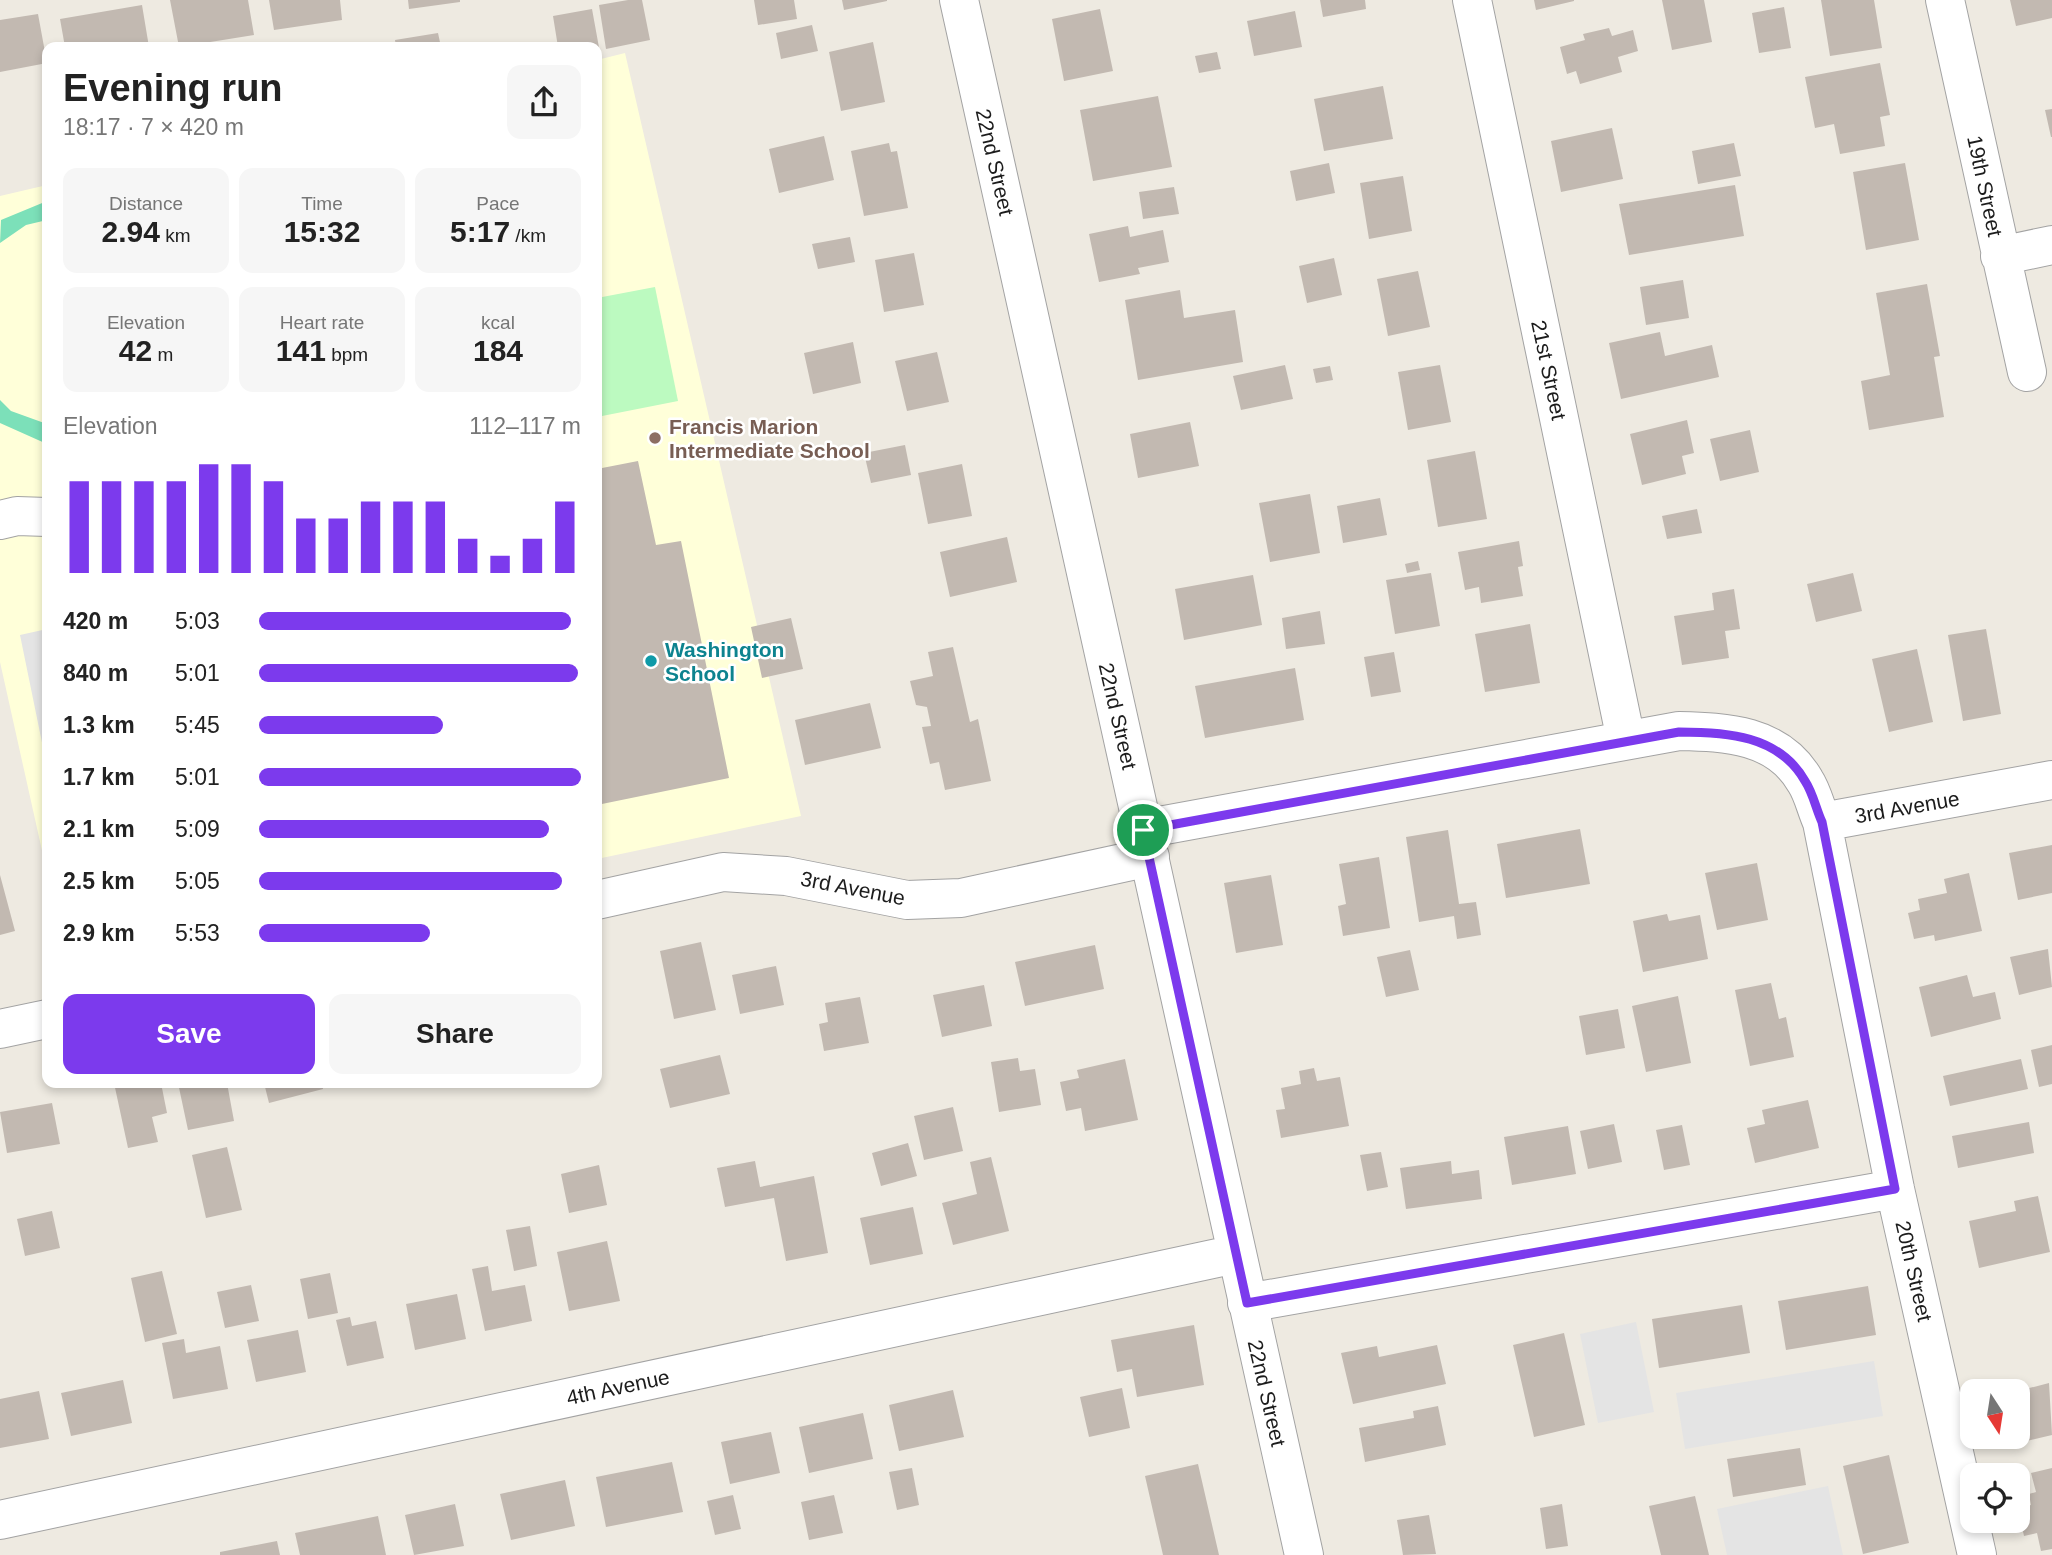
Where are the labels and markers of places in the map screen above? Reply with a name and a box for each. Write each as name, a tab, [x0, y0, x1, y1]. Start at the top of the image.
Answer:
place label: Francis Marion Intermediate School	[669, 415, 870, 462]
marker: Francis Marion Intermediate School	[647, 430, 663, 446]
place label: Washington School	[665, 638, 784, 685]
marker: Washington School	[643, 653, 659, 669]
pin	[1113, 800, 1173, 860]

